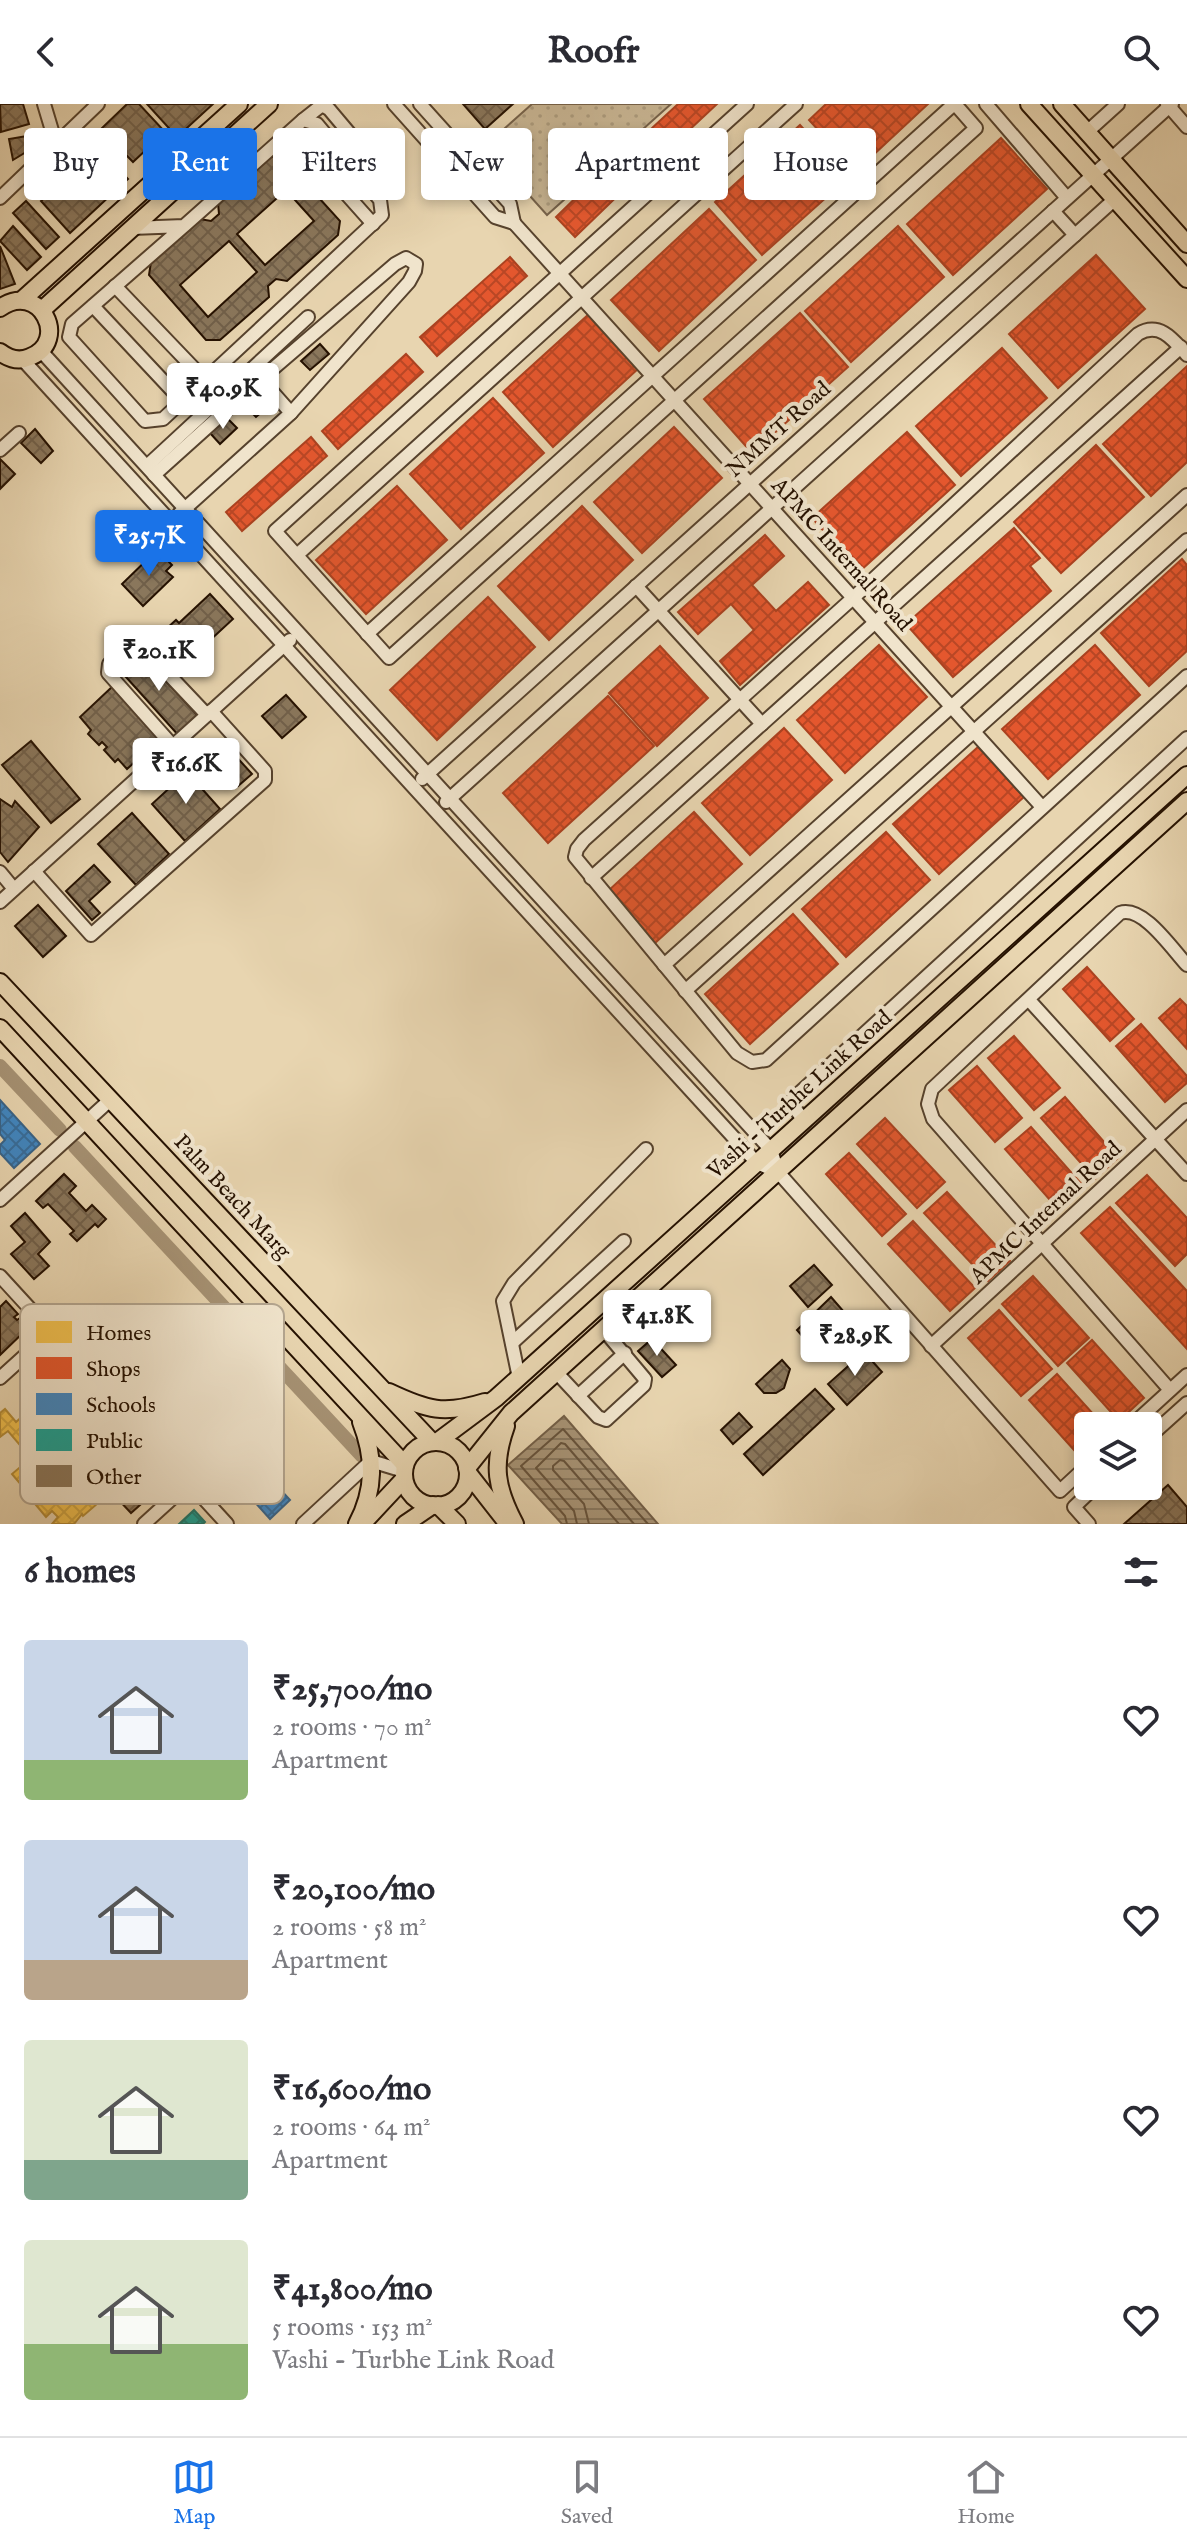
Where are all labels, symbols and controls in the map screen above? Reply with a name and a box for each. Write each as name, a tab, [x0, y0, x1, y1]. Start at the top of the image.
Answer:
text: Roofr	[547, 29, 640, 75]
icon: back	[24, 30, 68, 74]
icon: search	[1119, 30, 1163, 74]
chip: Buy	[24, 128, 127, 200]
chip: Rent	[143, 128, 257, 200]
chip: Filters	[273, 128, 405, 200]
chip: New	[421, 128, 532, 200]
chip: Apartment	[548, 128, 728, 200]
chip: House	[744, 128, 876, 200]
pin: ₹40.9K	[158, 363, 288, 431]
text: ₹40.9K	[185, 372, 261, 405]
street label: NMMT Road	[721, 376, 837, 484]
street label: APMC Internal Road	[764, 472, 918, 638]
pin: ₹25.7K	[84, 510, 214, 578]
text: ₹25.7K	[113, 519, 185, 552]
pin: ₹20.1K	[94, 625, 224, 693]
text: ₹20.1K	[122, 634, 196, 667]
pin: ₹16.6K	[121, 738, 251, 806]
text: ₹16.6K	[151, 747, 221, 780]
street label: Vashi - Turbhe Link Road	[701, 1004, 898, 1186]
street label: Palm Beach Marg	[167, 1129, 298, 1266]
street label: APMC Internal Road	[964, 1135, 1128, 1291]
pin: ₹41.8K	[592, 1290, 722, 1358]
text: ₹41.8K	[621, 1299, 693, 1332]
legend	[20, 1304, 284, 1504]
pin: ₹28.9K	[790, 1310, 920, 1378]
text: ₹28.9K	[819, 1319, 892, 1352]
text: Homes	[86, 1320, 151, 1348]
text: Shops	[86, 1356, 140, 1384]
text: Schools	[86, 1392, 156, 1420]
map controls	[1074, 1412, 1162, 1500]
button: layers	[1074, 1412, 1162, 1500]
text: Public	[86, 1428, 143, 1456]
text: Other	[86, 1464, 142, 1492]
icon: filters	[1119, 1550, 1163, 1594]
text: 6 homes	[24, 1551, 136, 1594]
text: ₹25,700/mo	[272, 1668, 432, 1711]
icon: home	[88, 1672, 184, 1768]
icon: heart	[1119, 1698, 1163, 1742]
text: 2 rooms · 70 m²	[272, 1711, 432, 1744]
text: Apartment	[272, 1744, 388, 1777]
text: ₹20,100/mo	[272, 1868, 435, 1911]
icon: home	[88, 1872, 184, 1968]
icon: heart	[1119, 1898, 1163, 1942]
text: 2 rooms · 58 m²	[272, 1911, 426, 1944]
text: Apartment	[272, 1944, 388, 1977]
text: ₹16,600/mo	[272, 2068, 431, 2111]
icon: home	[88, 2072, 184, 2168]
icon: heart	[1119, 2098, 1163, 2142]
text: 2 rooms · 64 m²	[272, 2111, 431, 2144]
text: Apartment	[272, 2144, 388, 2177]
text: ₹41,800/mo	[272, 2268, 433, 2311]
icon: home	[88, 2272, 184, 2368]
icon: heart	[1119, 2298, 1163, 2342]
text: 5 rooms · 153 m²	[272, 2311, 433, 2344]
text: Vashi - Turbhe Link Road	[272, 2344, 554, 2377]
tab: Map	[172, 2455, 216, 2531]
tab: Saved	[561, 2455, 613, 2531]
tab: Home	[957, 2455, 1015, 2531]

